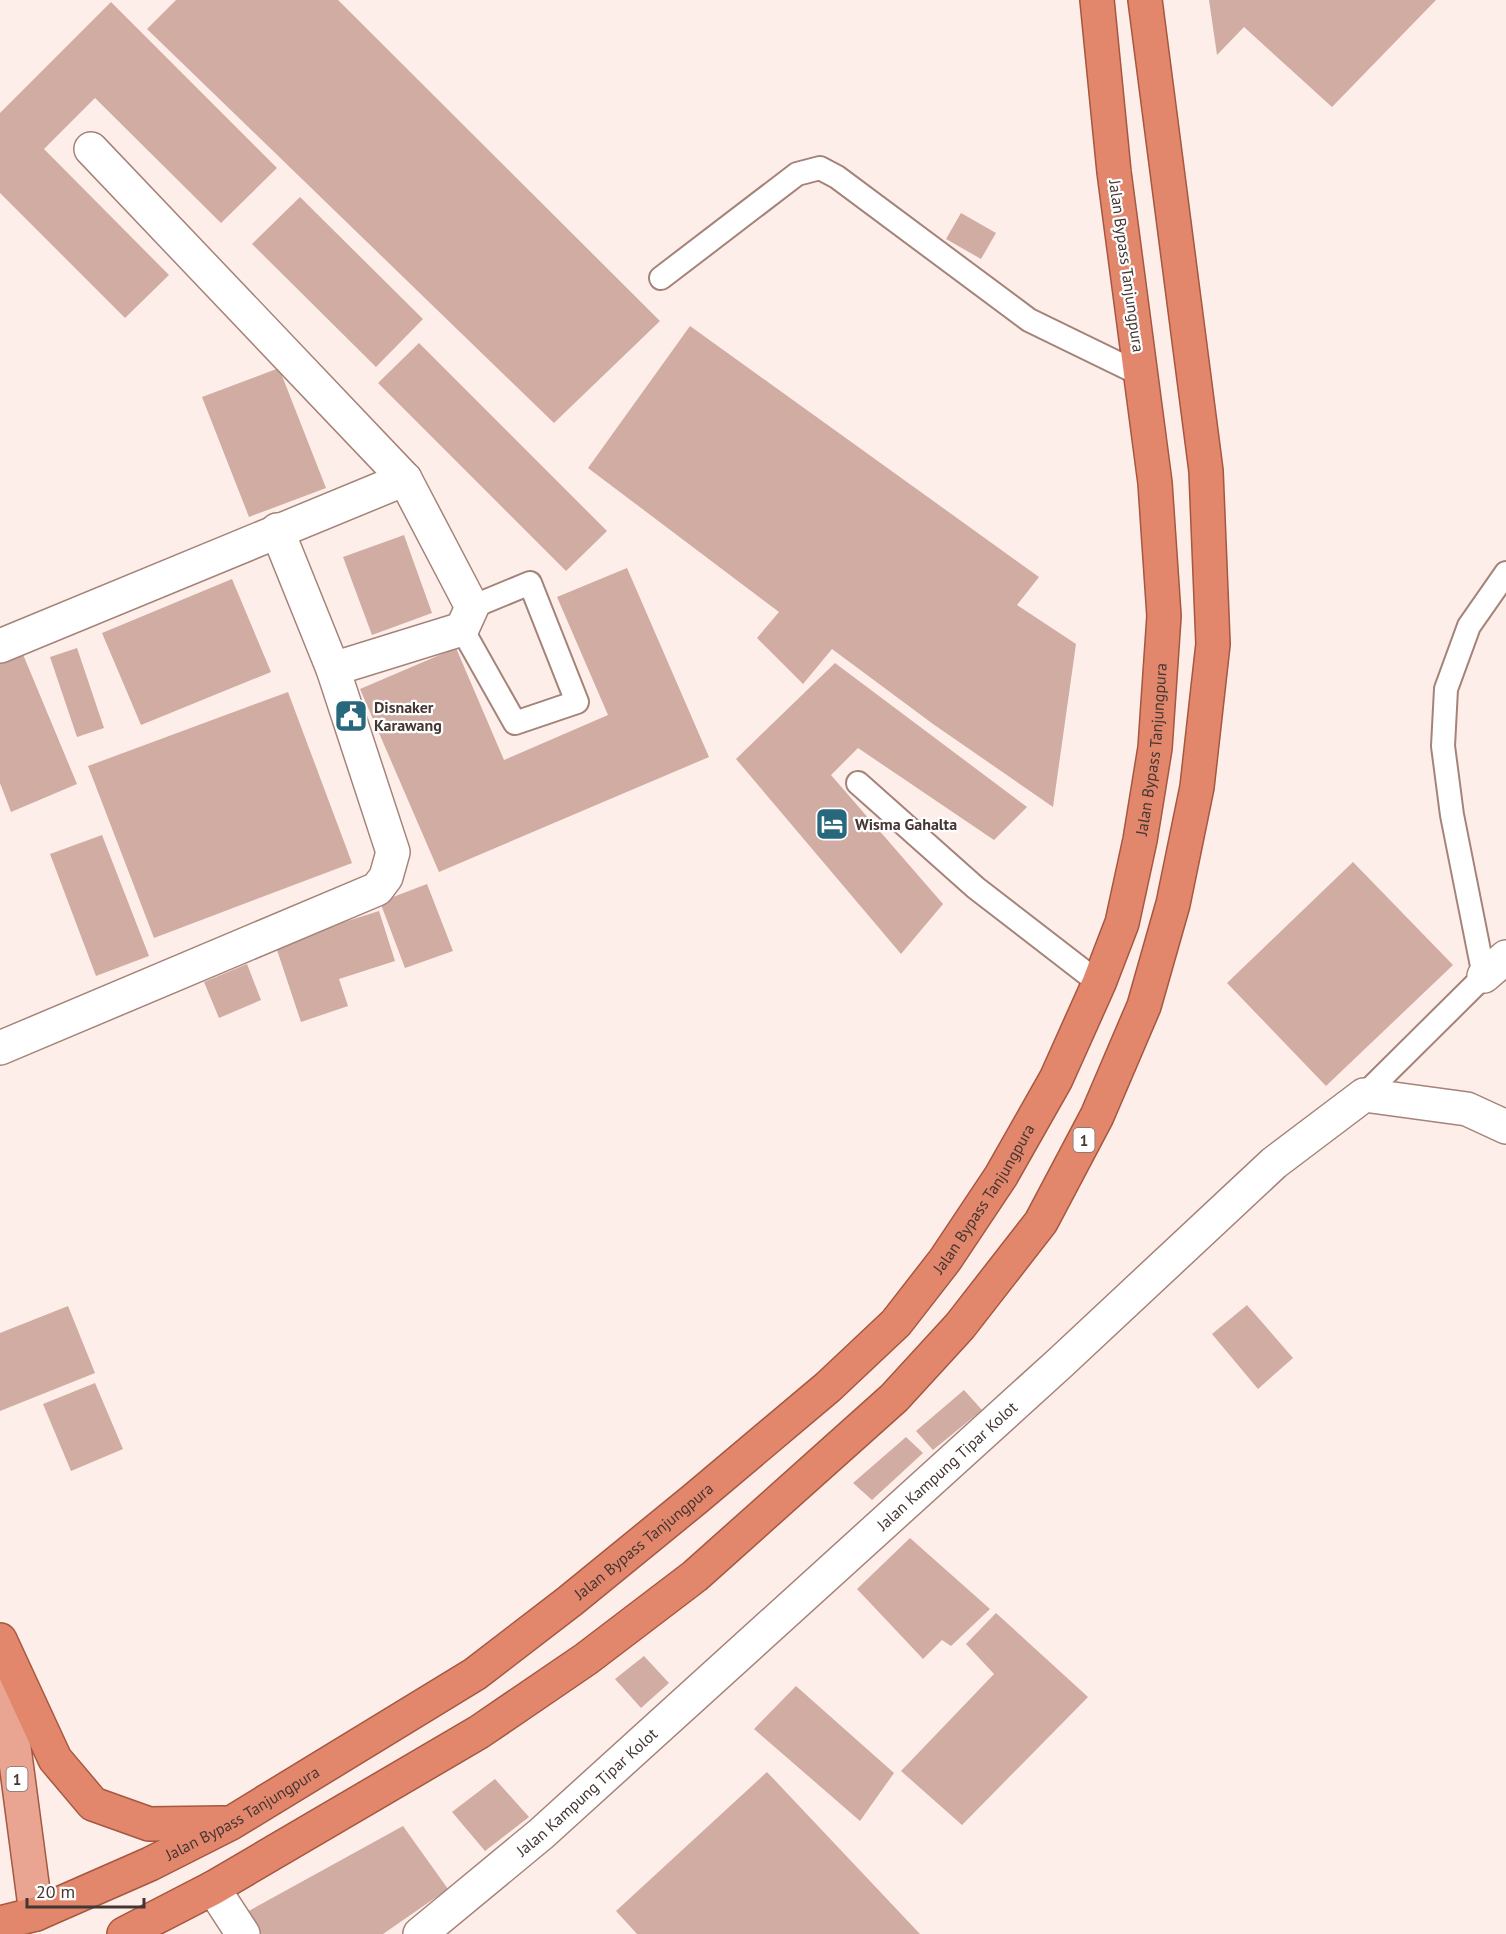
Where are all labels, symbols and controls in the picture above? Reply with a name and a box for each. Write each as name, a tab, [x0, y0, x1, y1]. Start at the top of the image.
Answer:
street label: Jalan Bypass Tanjungpura	[1105, 178, 1149, 353]
street label: Jalan Bypass Tanjungpura	[1131, 662, 1171, 838]
place label: Disnaker Karawang	[374, 697, 442, 735]
public building icon: Disnaker Karawang	[333, 698, 369, 734]
hotel icon: Wisma Gahalta	[814, 806, 850, 842]
place label: Wisma Gahalta	[855, 814, 957, 834]
street label: Jalan Bypass Tanjungpura	[928, 1120, 1039, 1278]
road number: 1	[1074, 1128, 1094, 1152]
street label: Jalan Kampung Tipar Kolot	[872, 1397, 1022, 1535]
street label: Jalan Bypass Tanjungpura	[569, 1478, 717, 1604]
street label: Jalan Kampung Tipar Kolot	[511, 1723, 662, 1861]
street label: Jalan Bypass Tanjungpura	[161, 1762, 323, 1865]
road number: 1	[7, 1767, 28, 1791]
scale bar	[27, 1871, 144, 1909]
text: 20 m	[36, 1880, 75, 1903]

